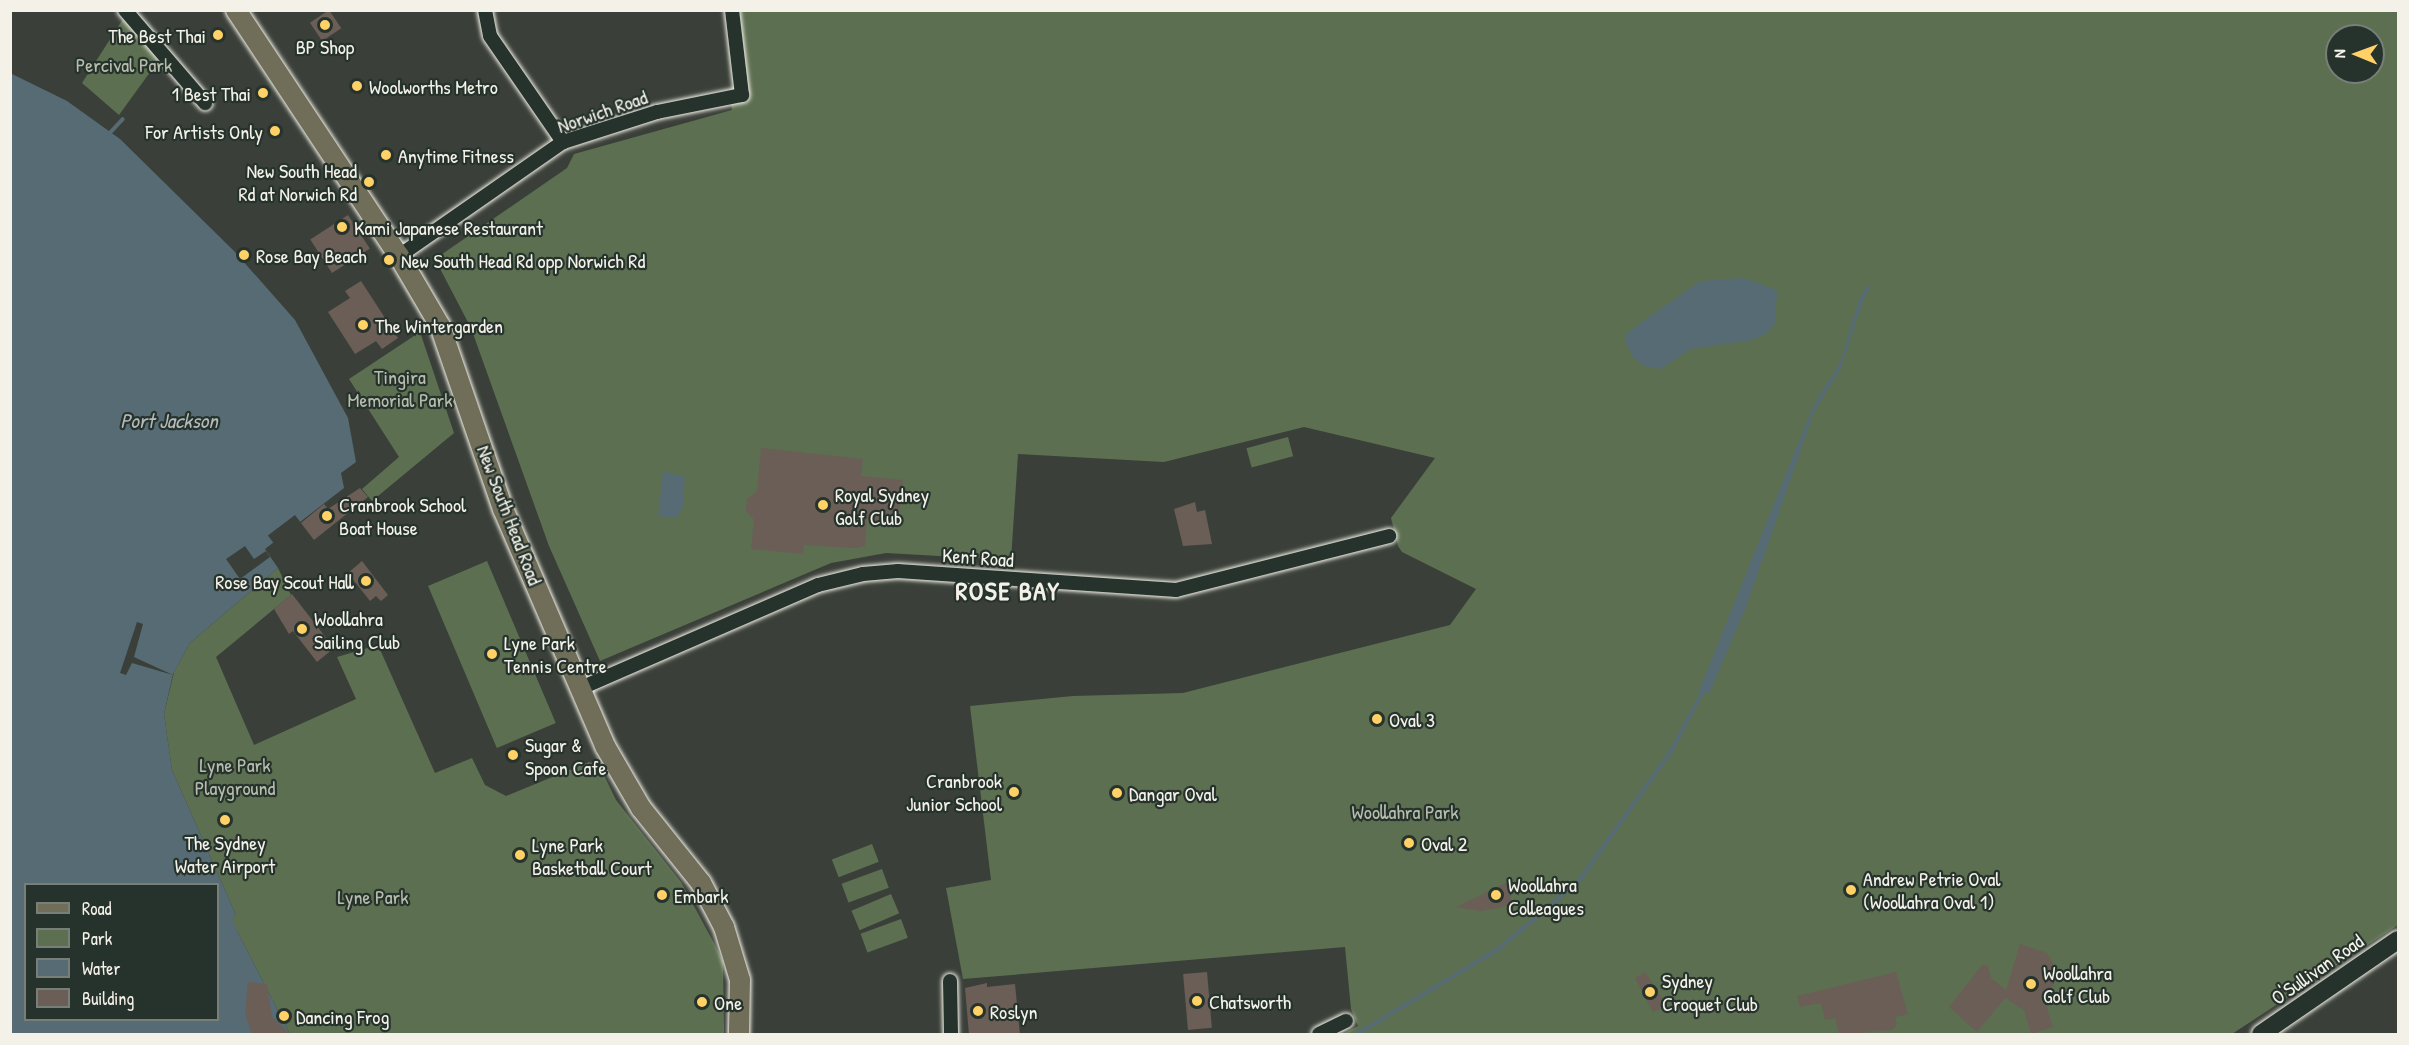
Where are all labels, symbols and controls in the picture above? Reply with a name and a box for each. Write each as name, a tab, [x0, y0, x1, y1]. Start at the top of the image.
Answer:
marker: BP Shop	[318, 18, 332, 32]
place label: The Best Thai	[108, 23, 206, 47]
north arrow	[2325, 24, 2385, 84]
marker: The Best Thai	[211, 28, 225, 42]
place label: BP Shop	[296, 34, 354, 58]
text: N	[2328, 49, 2350, 58]
park label: Percival Park	[76, 52, 172, 76]
place label: Woolworths Metro	[369, 74, 498, 98]
marker: Woolworths Metro	[350, 79, 364, 93]
place label: 1 Best Thai	[172, 81, 251, 105]
street label: Norwich Road	[554, 84, 650, 138]
marker: 1 Best Thai	[256, 86, 270, 100]
place label: For Artists Only	[146, 119, 263, 143]
marker: For Artists Only	[268, 124, 282, 138]
place label: Anytime Fitness	[398, 143, 514, 167]
marker: Anytime Fitness	[379, 148, 393, 162]
place label: New South Head Rd at Norwich Rd	[238, 158, 357, 205]
marker: New South Head Rd at Norwich Rd	[362, 175, 376, 189]
place label: Kami Japanese Restaurant	[354, 215, 543, 239]
marker: Kami Japanese Restaurant	[335, 220, 349, 234]
place label: Rose Bay Beach	[256, 243, 367, 267]
marker: Rose Bay Beach	[237, 248, 251, 262]
place label: New South Head Rd opp Norwich Rd	[401, 248, 645, 272]
marker: New South Head Rd opp Norwich Rd	[382, 253, 396, 267]
place label: The Wintergarden	[375, 313, 503, 337]
marker: The Wintergarden	[356, 318, 370, 332]
park label: Tingira Memorial Park	[348, 365, 452, 412]
water label: Port Jackson	[120, 408, 218, 434]
street label: New South Head Road	[472, 442, 548, 588]
place label: Royal Sydney Golf Club	[835, 482, 929, 529]
place label: Cranbrook School Boat House	[339, 492, 466, 539]
marker: Royal Sydney Golf Club	[816, 498, 830, 512]
marker: Cranbrook School Boat House	[320, 509, 334, 523]
street label: Kent Road	[941, 543, 1015, 571]
place label: Rose Bay Scout Hall	[215, 569, 354, 593]
marker: Rose Bay Scout Hall	[359, 574, 373, 588]
district label: ROSE BAY	[955, 575, 1061, 607]
place label: Woollahra Sailing Club	[314, 606, 400, 653]
marker: Woollahra Sailing Club	[295, 622, 309, 636]
place label: Lyne Park Tennis Centre	[504, 630, 607, 677]
marker: Lyne Park Tennis Centre	[485, 647, 499, 661]
place label: Oval 3	[1389, 707, 1435, 731]
marker: Oval 3	[1370, 712, 1384, 726]
place label: Sugar & Spoon Cafe	[525, 732, 606, 779]
marker: Sugar & Spoon Cafe	[506, 748, 520, 762]
park label: Lyne Park Playground	[195, 752, 275, 799]
place label: Cranbrook Junior School	[906, 768, 1002, 815]
place label: Dangar Oval	[1129, 781, 1217, 805]
marker: Cranbrook Junior School	[1007, 785, 1021, 799]
marker: Dangar Oval	[1110, 786, 1124, 800]
park label: Woollahra Park	[1352, 799, 1458, 823]
marker: The Sydney Water Airport	[218, 813, 232, 827]
place label: The Sydney Water Airport	[175, 830, 275, 877]
place label: Oval 2	[1421, 831, 1467, 855]
place label: Lyne Park Basketball Court	[532, 832, 652, 879]
marker: Oval 2	[1402, 836, 1416, 850]
marker: Lyne Park Basketball Court	[513, 848, 527, 862]
place label: Andrew Petrie Oval (Woollahra Oval 1)	[1863, 867, 2001, 914]
place label: Woollahra Colleagues	[1508, 872, 1584, 919]
legend	[24, 883, 219, 1021]
place label: Embark	[674, 883, 729, 907]
marker: Andrew Petrie Oval (Woollahra Oval 1)	[1844, 883, 1858, 897]
park label: Lyne Park	[338, 884, 408, 908]
marker: Embark	[655, 888, 669, 902]
marker: Woollahra Colleagues	[1489, 888, 1503, 902]
text: Road	[82, 896, 112, 921]
text: Park	[82, 926, 112, 951]
street label: O'Sullivan Road	[2266, 929, 2368, 1009]
text: Water	[82, 956, 120, 981]
place label: Woollahra Golf Club	[2043, 960, 2112, 1007]
place label: Sydney Croquet Club	[1662, 969, 1758, 1016]
marker: Woollahra Golf Club	[2024, 977, 2038, 991]
marker: Sydney Croquet Club	[1643, 985, 1657, 999]
text: Building	[82, 986, 134, 1011]
place label: Chatsworth	[1209, 989, 1291, 1013]
place label: One	[714, 990, 742, 1014]
marker: Chatsworth	[1190, 994, 1204, 1008]
marker: One	[695, 995, 709, 1009]
place label: Roslyn	[990, 999, 1038, 1023]
place label: Dancing Frog	[296, 1004, 389, 1028]
marker: Roslyn	[971, 1004, 985, 1018]
marker: Dancing Frog	[277, 1009, 291, 1023]

